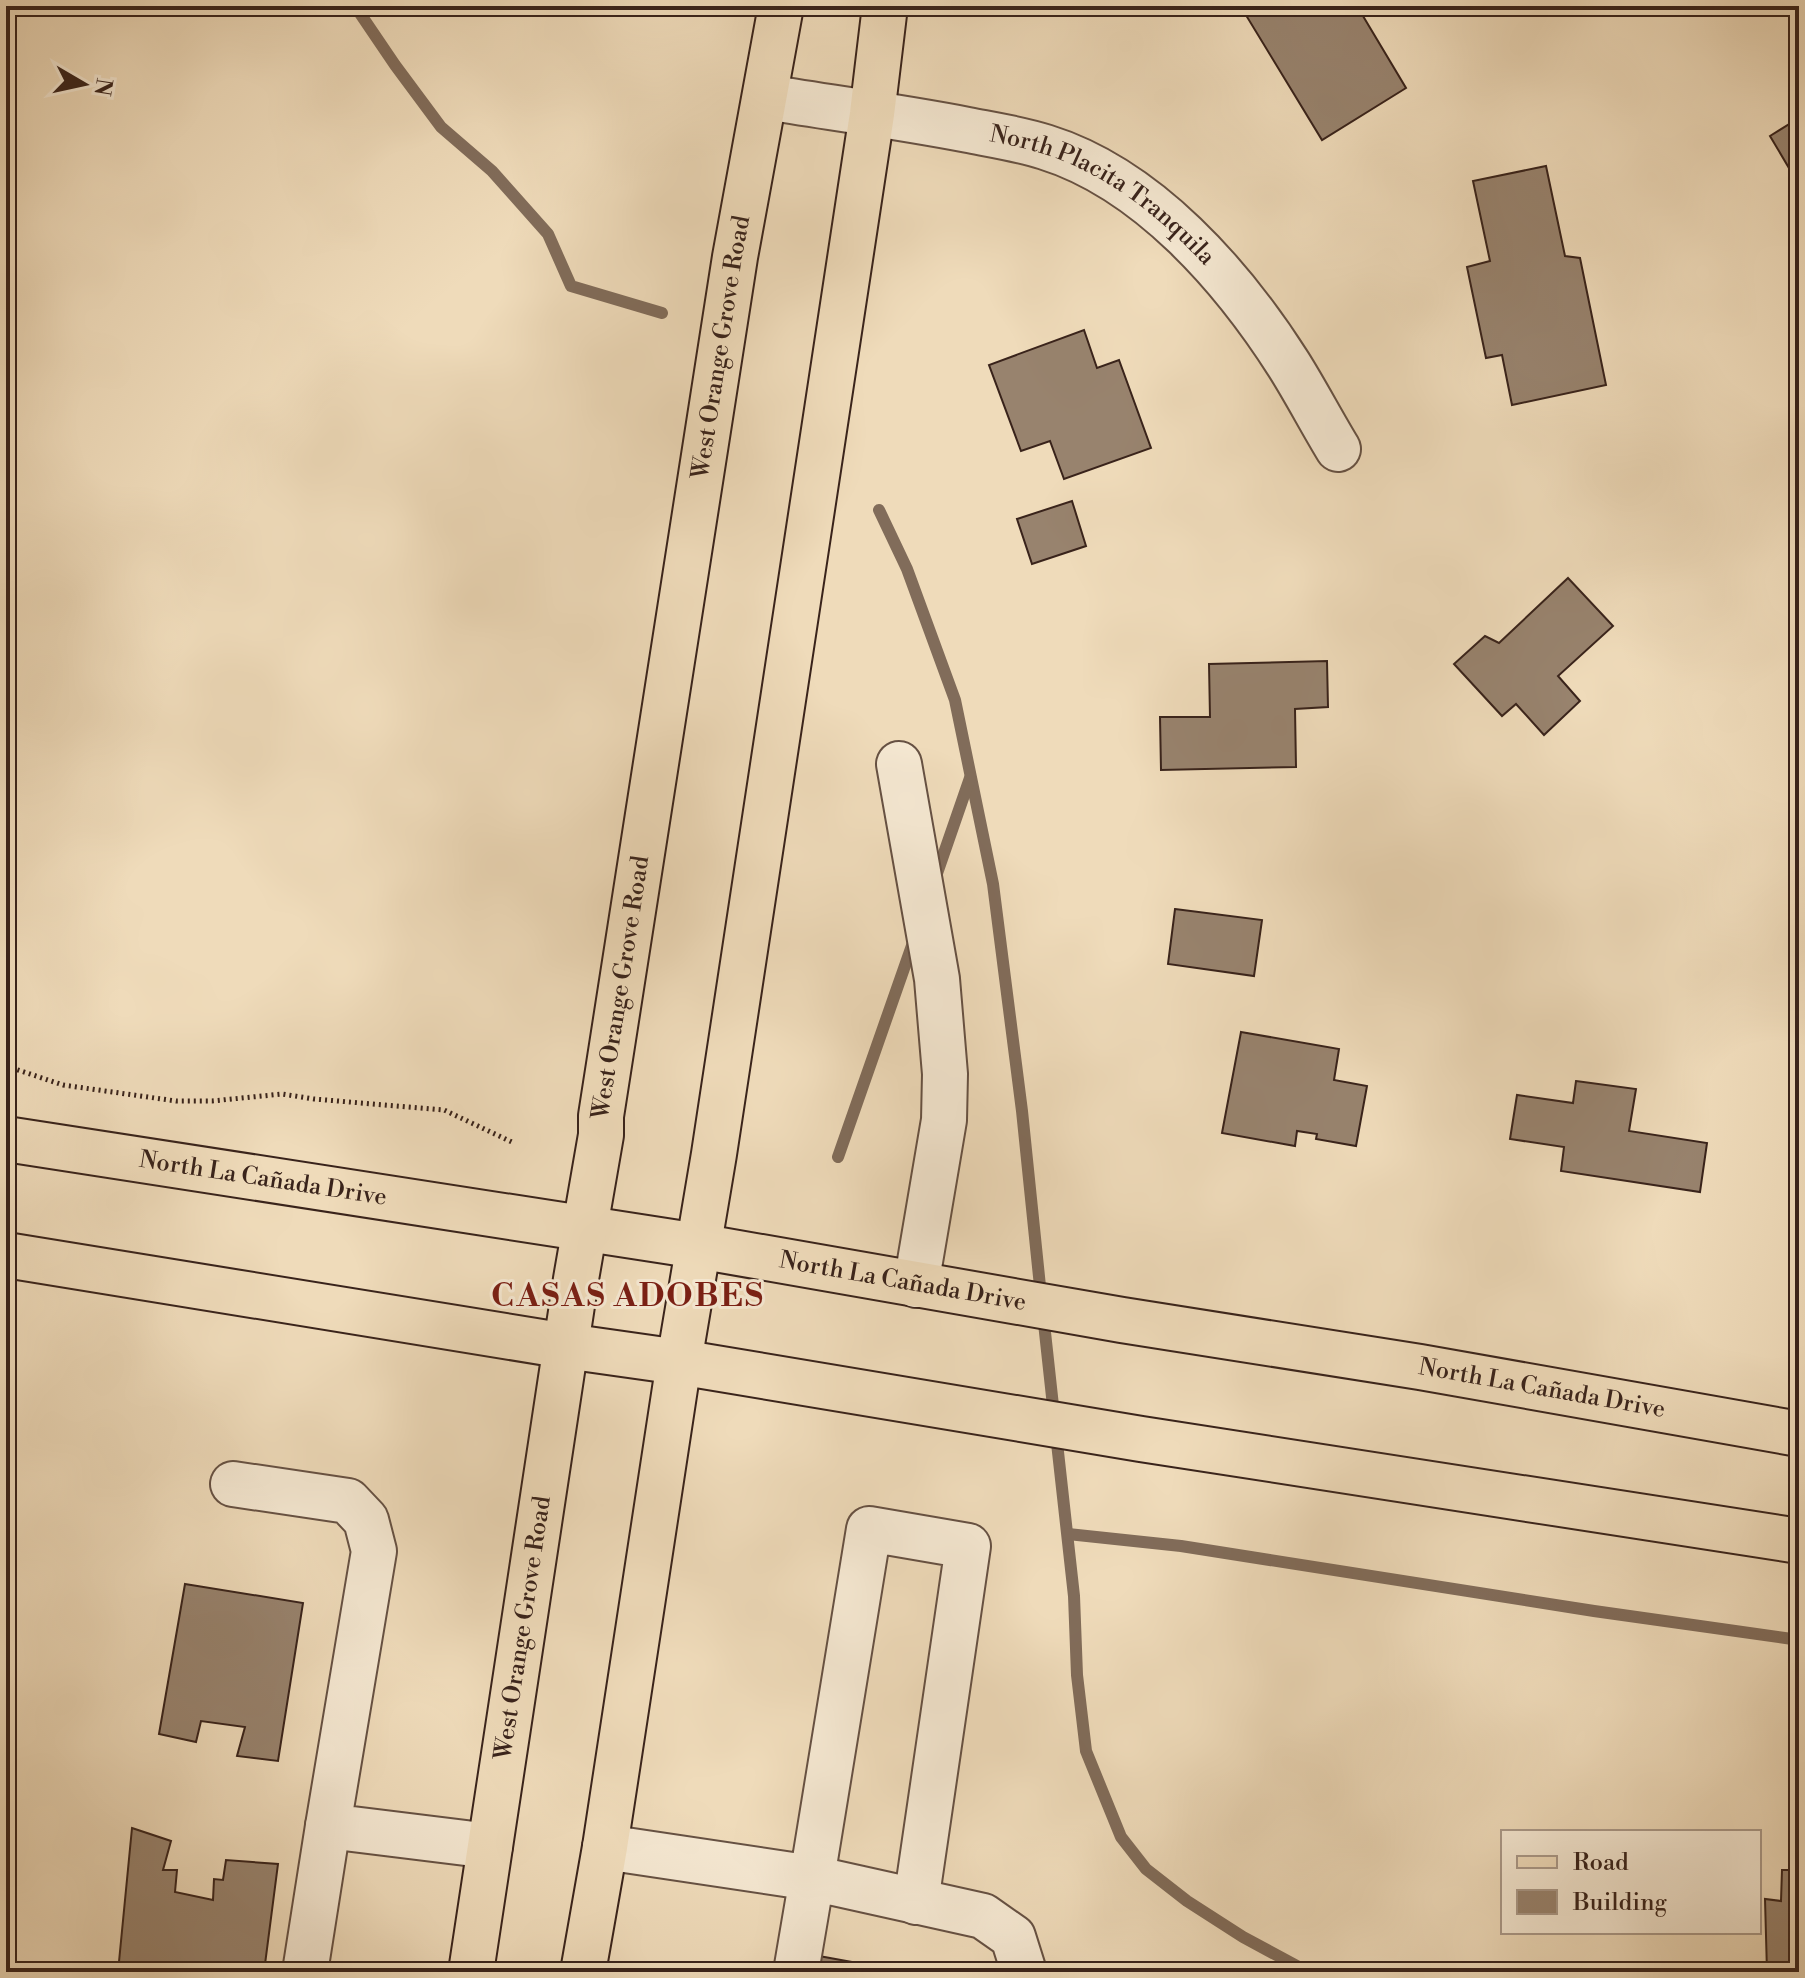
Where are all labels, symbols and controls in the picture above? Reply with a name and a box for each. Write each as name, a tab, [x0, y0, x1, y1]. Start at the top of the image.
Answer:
north arrow	[44, 44, 124, 124]
text: N	[87, 76, 117, 98]
street label: North Placita Tranquila	[987, 119, 1222, 272]
street label: West Orange Grove Road	[685, 213, 757, 482]
street label: West Orange Grove Road	[586, 853, 656, 1123]
street label: North La Cañada Drive	[137, 1145, 389, 1213]
street label: North La Cañada Drive	[777, 1245, 1029, 1318]
district label: CASAS ADOBES	[491, 1276, 765, 1316]
street label: North La Cañada Drive	[1416, 1352, 1668, 1425]
street label: West Orange Grove Road	[488, 1494, 558, 1763]
legend	[1501, 1830, 1761, 1934]
text: Road	[1573, 1848, 1629, 1878]
text: Building	[1572, 1888, 1667, 1918]

